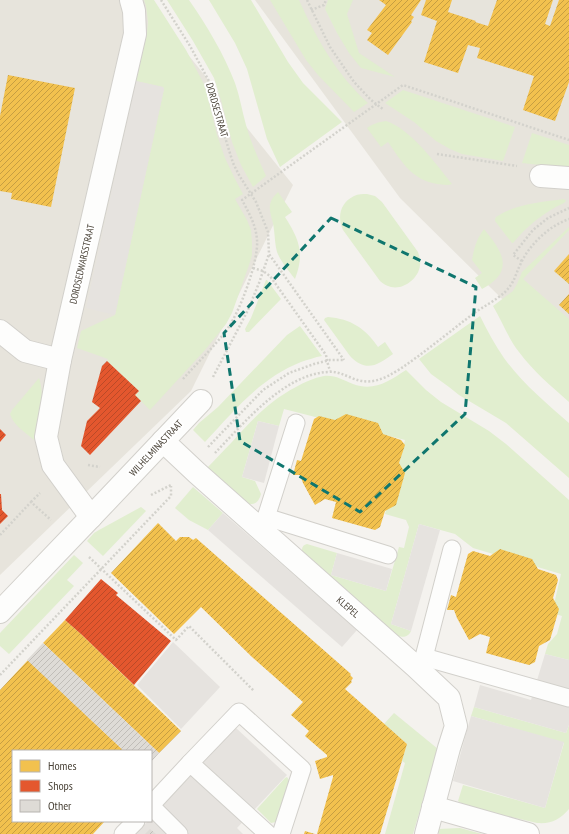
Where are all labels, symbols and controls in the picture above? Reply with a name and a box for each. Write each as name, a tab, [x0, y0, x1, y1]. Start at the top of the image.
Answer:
street label: DORDSESTRAAT	[203, 81, 231, 139]
street label: DORDSEDWARSSTRAAT	[67, 222, 98, 305]
street label: WILHELMINASTRAAT	[127, 417, 186, 479]
street label: KLEPEL	[334, 593, 363, 621]
legend	[12, 750, 152, 822]
text: Homes	[48, 758, 76, 773]
text: Shops	[48, 778, 73, 793]
text: Other	[48, 798, 72, 813]

